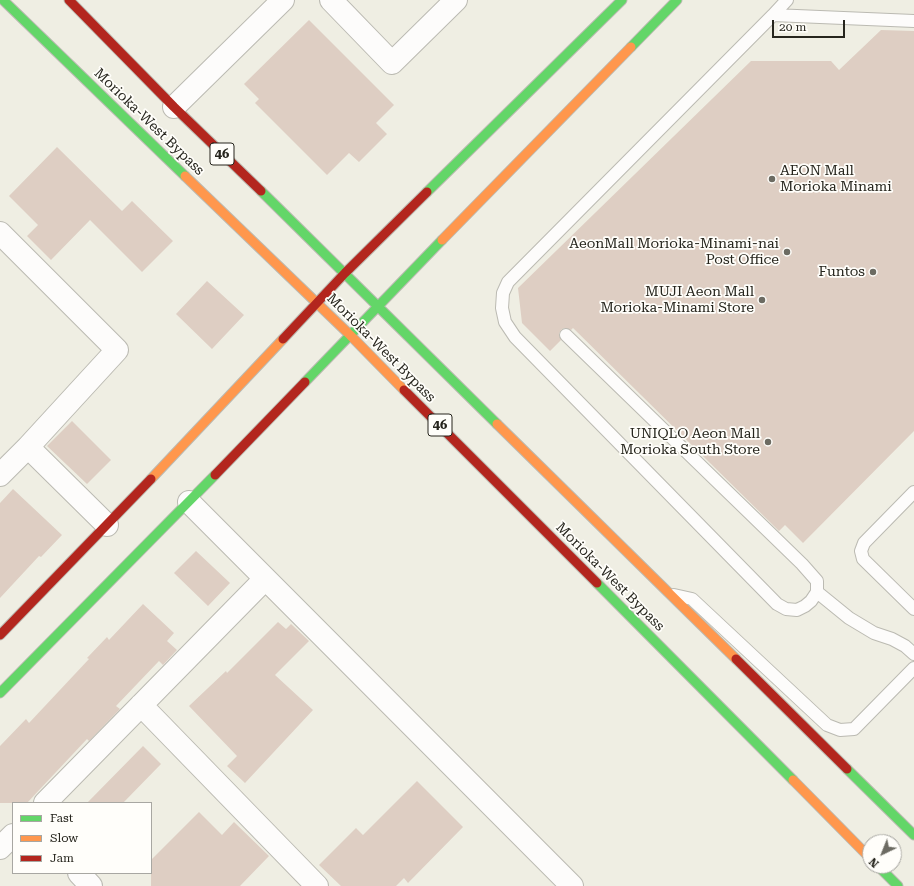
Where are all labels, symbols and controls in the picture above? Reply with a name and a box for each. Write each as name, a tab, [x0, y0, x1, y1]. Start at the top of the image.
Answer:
scale bar	[774, 12, 847, 38]
text: 20 m	[779, 20, 806, 34]
street label: Morioka-West Bypass	[90, 65, 208, 179]
road number: 46	[210, 143, 234, 165]
place label: AEON Mall Morioka Minami	[780, 163, 892, 196]
marker: AEON Mall Morioka Minami	[767, 174, 777, 184]
place label: AeonMall Morioka-Minami-nai Post Office	[569, 236, 779, 268]
marker: AeonMall Morioka-Minami-nai Post Office	[782, 247, 792, 257]
place label: Funtos	[819, 264, 865, 280]
marker: Funtos	[868, 267, 878, 277]
place label: MUJI Aeon Mall Morioka-Minami Store	[600, 284, 754, 316]
street label: Morioka-West Bypass	[323, 290, 439, 406]
marker: MUJI Aeon Mall Morioka-Minami Store	[757, 295, 767, 305]
road number: 46	[428, 414, 452, 436]
place label: UNIQLO Aeon Mall Morioka South Store	[620, 426, 760, 458]
marker: UNIQLO Aeon Mall Morioka South Store	[763, 437, 773, 447]
street label: Morioka-West Bypass	[552, 519, 668, 635]
legend	[12, 802, 152, 874]
text: Fast	[50, 811, 73, 825]
text: Slow	[50, 831, 78, 845]
north arrow	[862, 834, 902, 874]
text: Jam	[50, 851, 74, 865]
text: N	[867, 855, 882, 870]

